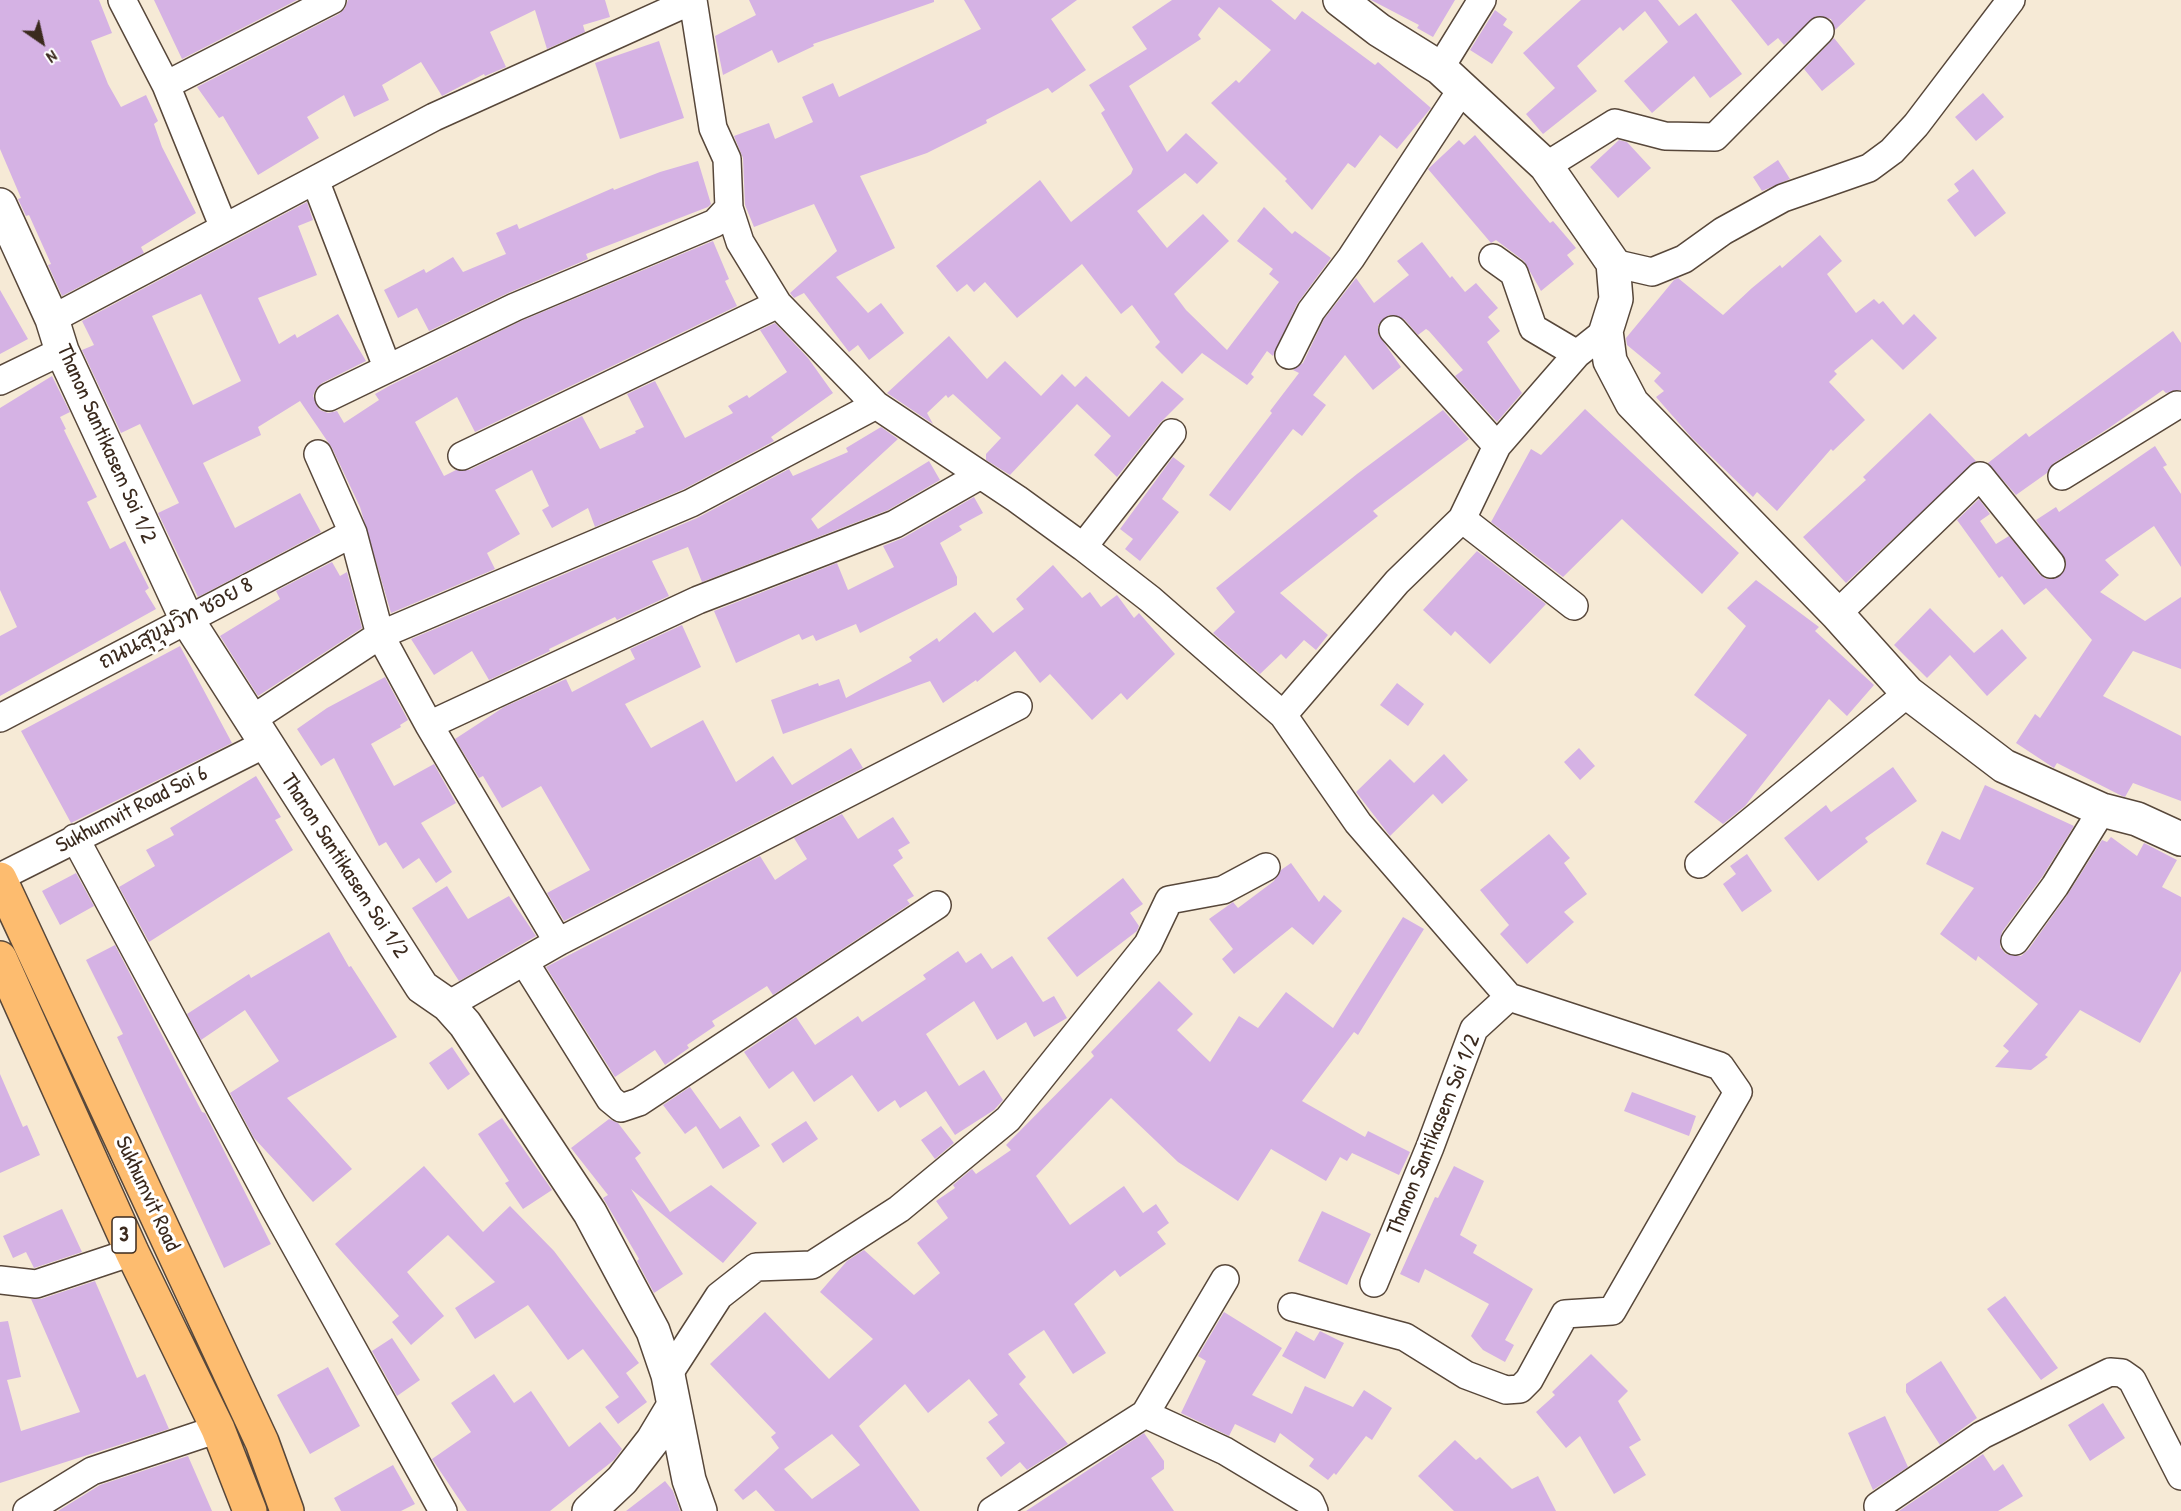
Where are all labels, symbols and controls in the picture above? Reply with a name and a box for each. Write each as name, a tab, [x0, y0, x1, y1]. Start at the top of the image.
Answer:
north arrow	[12, 12, 72, 72]
text: N	[42, 45, 62, 68]
street label: Thanon Santikasem Soi 1/2	[50, 341, 162, 547]
street label: ถนนสุขุมวิท ซอย 8	[94, 572, 258, 676]
street label: Sukhumvit Road Soi 6	[52, 761, 212, 859]
street label: Thanon Santikasem Soi 1/2	[274, 769, 414, 963]
street label: Thanon Santikasem Soi 1/2	[1382, 1031, 1486, 1239]
street label: Sukhumvit Road	[109, 1132, 185, 1256]
road number: 3	[112, 1217, 136, 1253]

